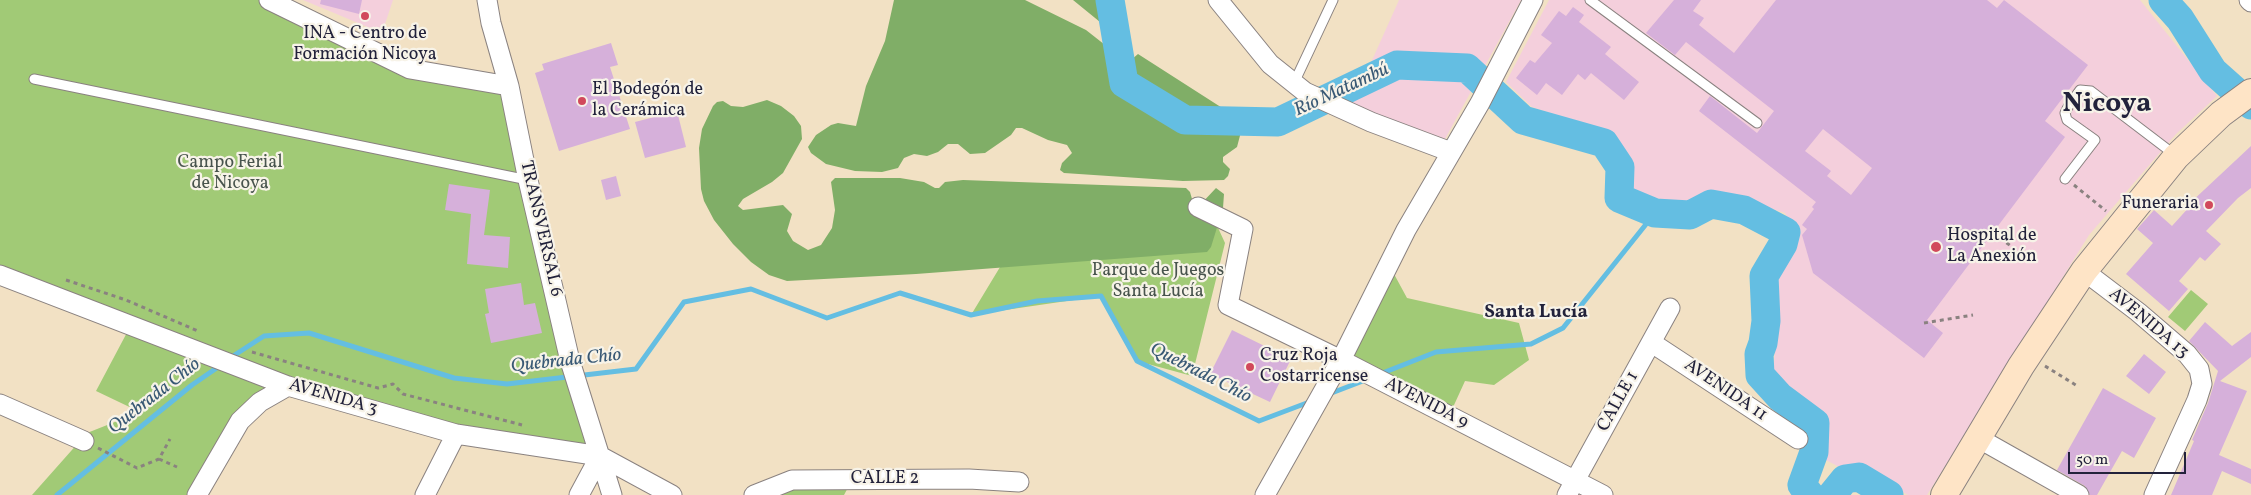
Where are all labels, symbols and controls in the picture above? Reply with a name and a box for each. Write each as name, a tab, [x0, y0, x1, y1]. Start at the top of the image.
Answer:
marker: INA - Centro de Formación Nicoya	[359, 10, 371, 22]
place label: INA - Centro de Formación Nicoya	[293, 24, 437, 66]
water label: Río Matambú	[1291, 59, 1393, 123]
place label: El Bodegón de la Cerámica	[592, 80, 703, 122]
district label: Nicoya	[2062, 89, 2152, 123]
marker: El Bodegón de la Cerámica	[576, 95, 588, 107]
park label: Campo Ferial de Nicoya	[177, 153, 283, 195]
street label: TRANSVERSAL 6	[514, 159, 566, 299]
place label: Funeraria	[2122, 194, 2199, 216]
marker: Funeraria	[2203, 199, 2215, 211]
place label: Hospital de La Anexión	[1947, 226, 2037, 268]
marker: Hospital de La Anexión	[1929, 240, 1943, 254]
park label: Parque de Juegos Santa Lucía	[1092, 261, 1224, 304]
street label: AVENIDA 13	[2103, 284, 2193, 364]
district label: Santa Lucía	[1484, 303, 1588, 325]
water label: Quebrada Chío	[1145, 339, 1255, 409]
water label: Quebrada Chío	[510, 345, 622, 379]
place label: Cruz Roja Costarricense	[1260, 346, 1368, 388]
water label: Quebrada Chío	[104, 354, 206, 440]
street label: AVENIDA 11	[1679, 355, 1771, 427]
marker: Cruz Roja Costarricense	[1244, 361, 1256, 373]
street label: CALLE 1	[1594, 368, 1644, 436]
street label: AVENIDA 9	[1380, 374, 1472, 434]
street label: AVENIDA 3	[286, 375, 380, 421]
scale bar	[2071, 442, 2188, 474]
text: 50 m	[2076, 450, 2108, 471]
street label: CALLE 2	[851, 469, 919, 491]

